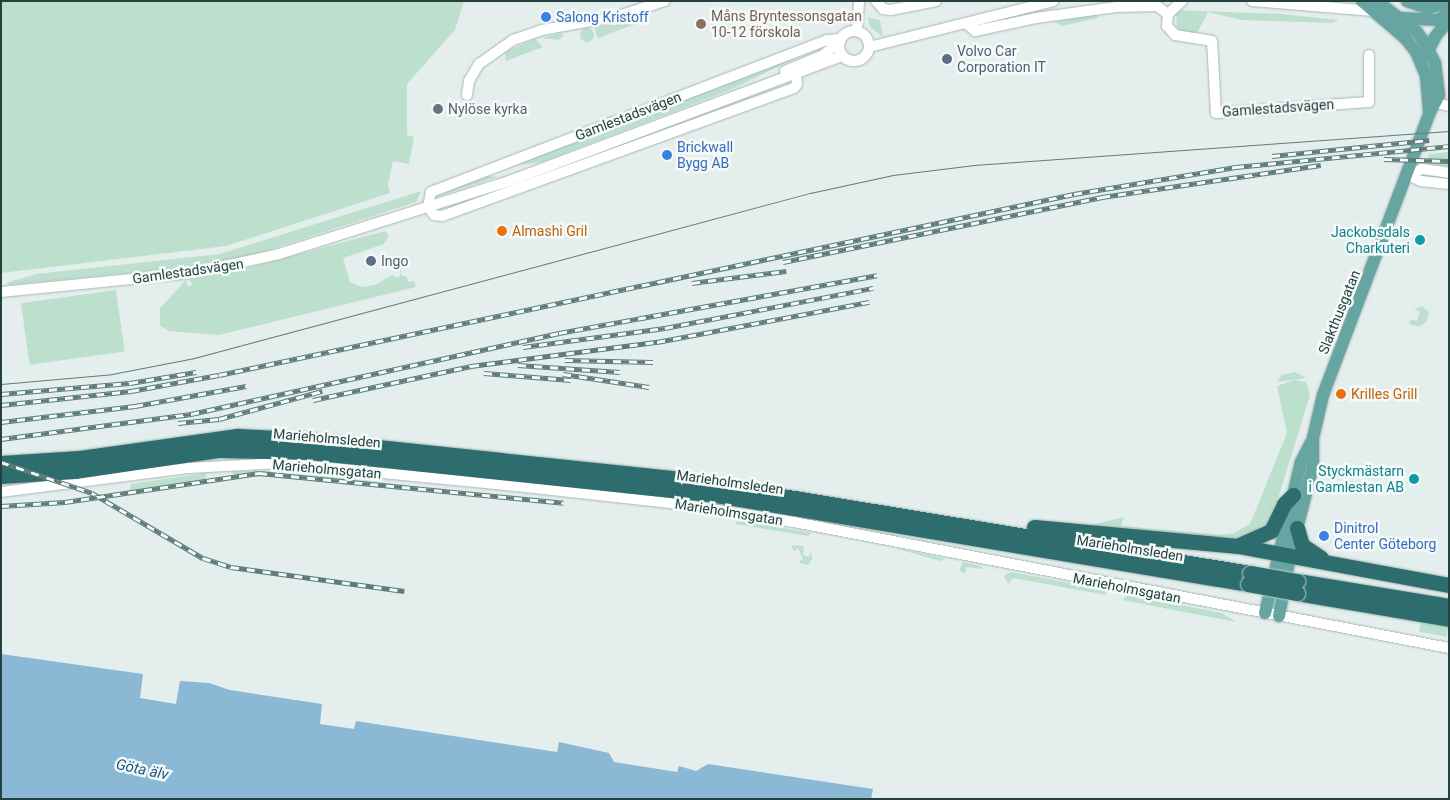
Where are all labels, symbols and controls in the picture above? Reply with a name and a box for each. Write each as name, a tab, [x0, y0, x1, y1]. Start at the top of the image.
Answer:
place label: Måns Bryntessonsgatan 10-12 förskola	[711, 8, 862, 40]
place label: Salong Kristoff	[556, 9, 649, 25]
marker: Salong Kristoff	[540, 11, 552, 23]
marker: Måns Bryntessonsgatan 10-12 förskola	[695, 18, 707, 30]
place label: Volvo Car Corporation IT	[957, 43, 1046, 75]
marker: Volvo Car Corporation IT	[941, 53, 953, 65]
street label: Gamlestadsvägen	[573, 88, 683, 144]
street label: Gamlestadsvägen	[1221, 96, 1335, 120]
place label: Nylöse kyrka	[448, 101, 527, 117]
marker: Nylöse kyrka	[432, 103, 444, 115]
place label: Brickwall Bygg AB	[677, 139, 733, 172]
marker: Brickwall Bygg AB	[661, 149, 673, 161]
place label: Almashi Gril	[512, 223, 587, 239]
place label: Jackobsdals Charkuteri	[1331, 224, 1410, 256]
marker: Almashi Gril	[496, 225, 508, 237]
marker: Jackobsdals Charkuteri	[1414, 234, 1426, 246]
place label: Ingo	[381, 253, 408, 269]
street label: Gamlestadsvägen	[131, 255, 245, 287]
marker: Ingo	[365, 255, 377, 267]
street label: Slakthusgatan	[1315, 268, 1363, 356]
place label: Krilles Grill	[1351, 386, 1417, 402]
marker: Krilles Grill	[1335, 388, 1347, 400]
street label: Marieholmsleden	[273, 425, 381, 451]
street label: Marieholmsgatan	[272, 456, 382, 482]
place label: Styckmästarn i Gamlestan AB	[1308, 463, 1404, 496]
street label: Marieholmsleden	[675, 466, 785, 498]
marker: Styckmästarn i Gamlestan AB	[1408, 473, 1420, 485]
street label: Marieholmsgatan	[674, 495, 784, 529]
place label: Dinitrol Center Göteborg	[1334, 520, 1436, 552]
marker: Dinitrol Center Göteborg	[1318, 530, 1330, 542]
street label: Marieholmsleden	[1075, 531, 1185, 565]
street label: Marieholmsgatan	[1072, 569, 1182, 607]
water label: Göta älv	[114, 756, 170, 784]

